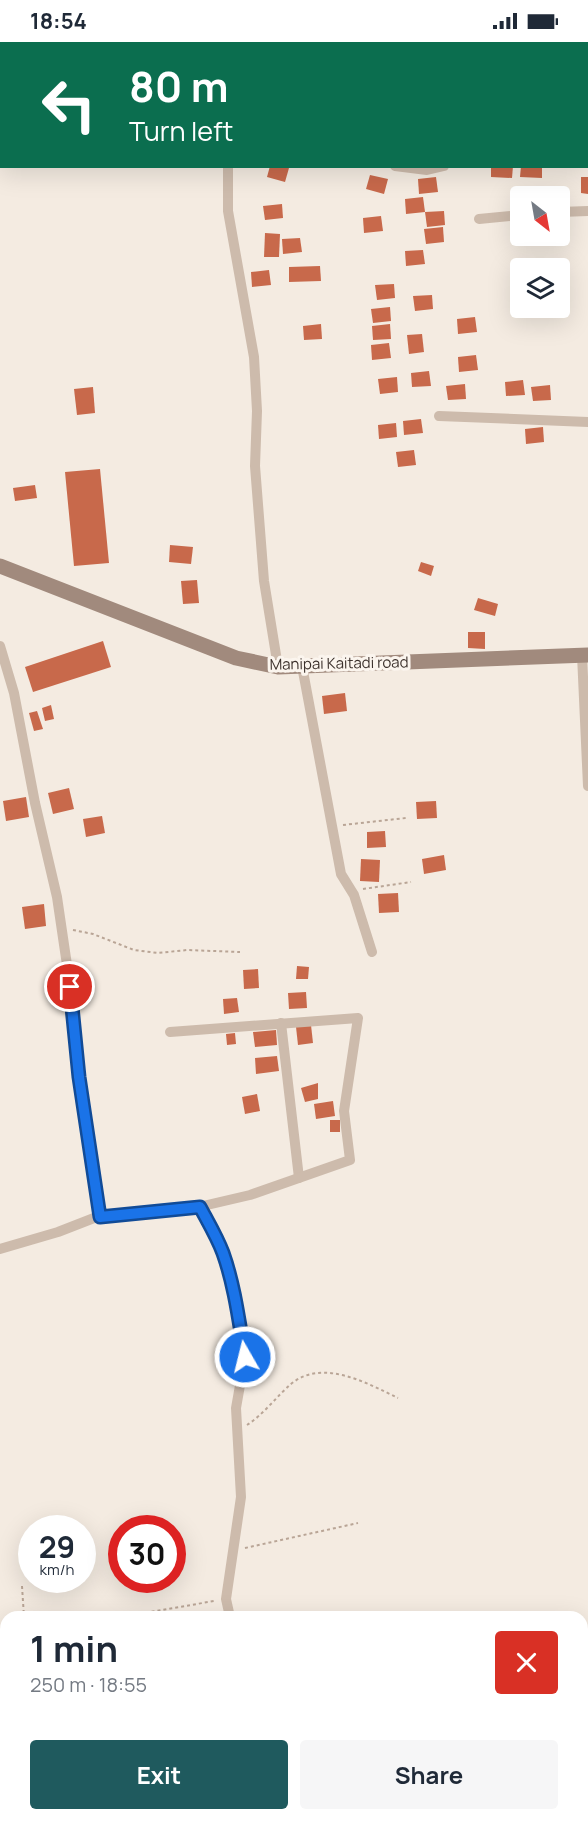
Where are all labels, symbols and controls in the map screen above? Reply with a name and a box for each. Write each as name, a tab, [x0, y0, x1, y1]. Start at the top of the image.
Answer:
text: 18:54	[30, 6, 87, 36]
text: 80 m	[129, 57, 229, 115]
icon: left	[30, 66, 108, 144]
text: Turn left	[129, 112, 233, 149]
north arrow	[510, 186, 570, 246]
map controls	[510, 186, 570, 318]
button: layers	[510, 258, 570, 318]
street label: Manipai Kaitadi road	[269, 651, 409, 675]
pin	[44, 961, 95, 1012]
icon: arrive	[53, 970, 86, 1003]
position arrow	[213, 1325, 277, 1389]
speed limit sign: 30	[108, 1515, 186, 1593]
text: 29	[39, 1526, 75, 1567]
text: km/h	[40, 1559, 74, 1580]
text: 1 min	[30, 1624, 118, 1673]
button: close	[495, 1631, 558, 1694]
text: 250 m · 18:55	[30, 1671, 147, 1698]
button: Exit	[30, 1740, 288, 1809]
button: Share	[300, 1740, 558, 1809]

